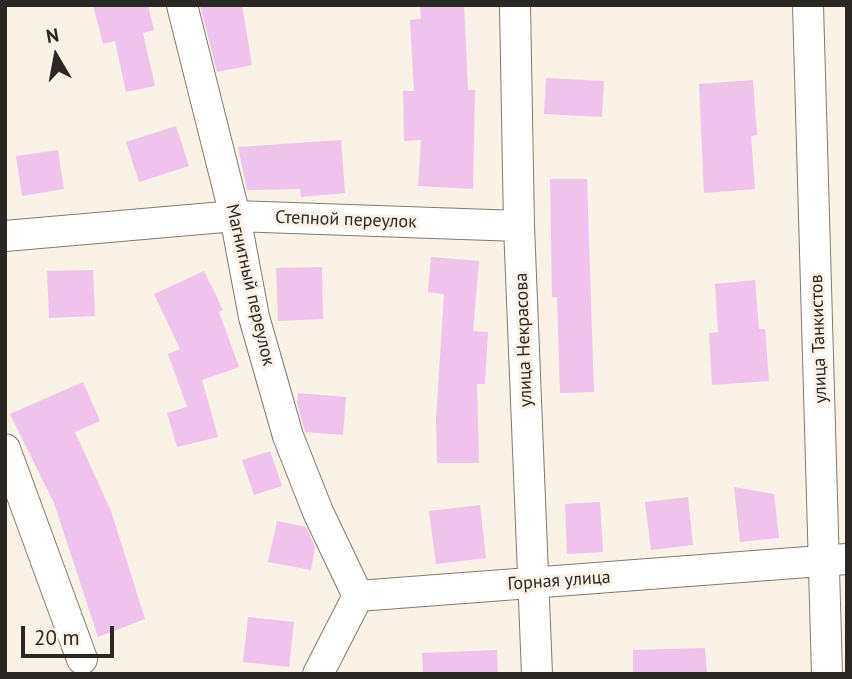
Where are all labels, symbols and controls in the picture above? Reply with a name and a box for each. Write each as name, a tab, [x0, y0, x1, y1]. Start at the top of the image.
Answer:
north arrow	[21, 21, 91, 91]
text: N	[44, 22, 61, 48]
street label: Магнитный переулок	[221, 202, 279, 368]
street label: Степной переулок	[275, 207, 417, 233]
street label: улица Некрасова	[511, 272, 537, 408]
street label: улица Танкистов	[806, 274, 832, 404]
street label: Горная улица	[507, 567, 611, 595]
scale bar	[24, 612, 117, 656]
text: 20 m	[34, 624, 80, 651]

